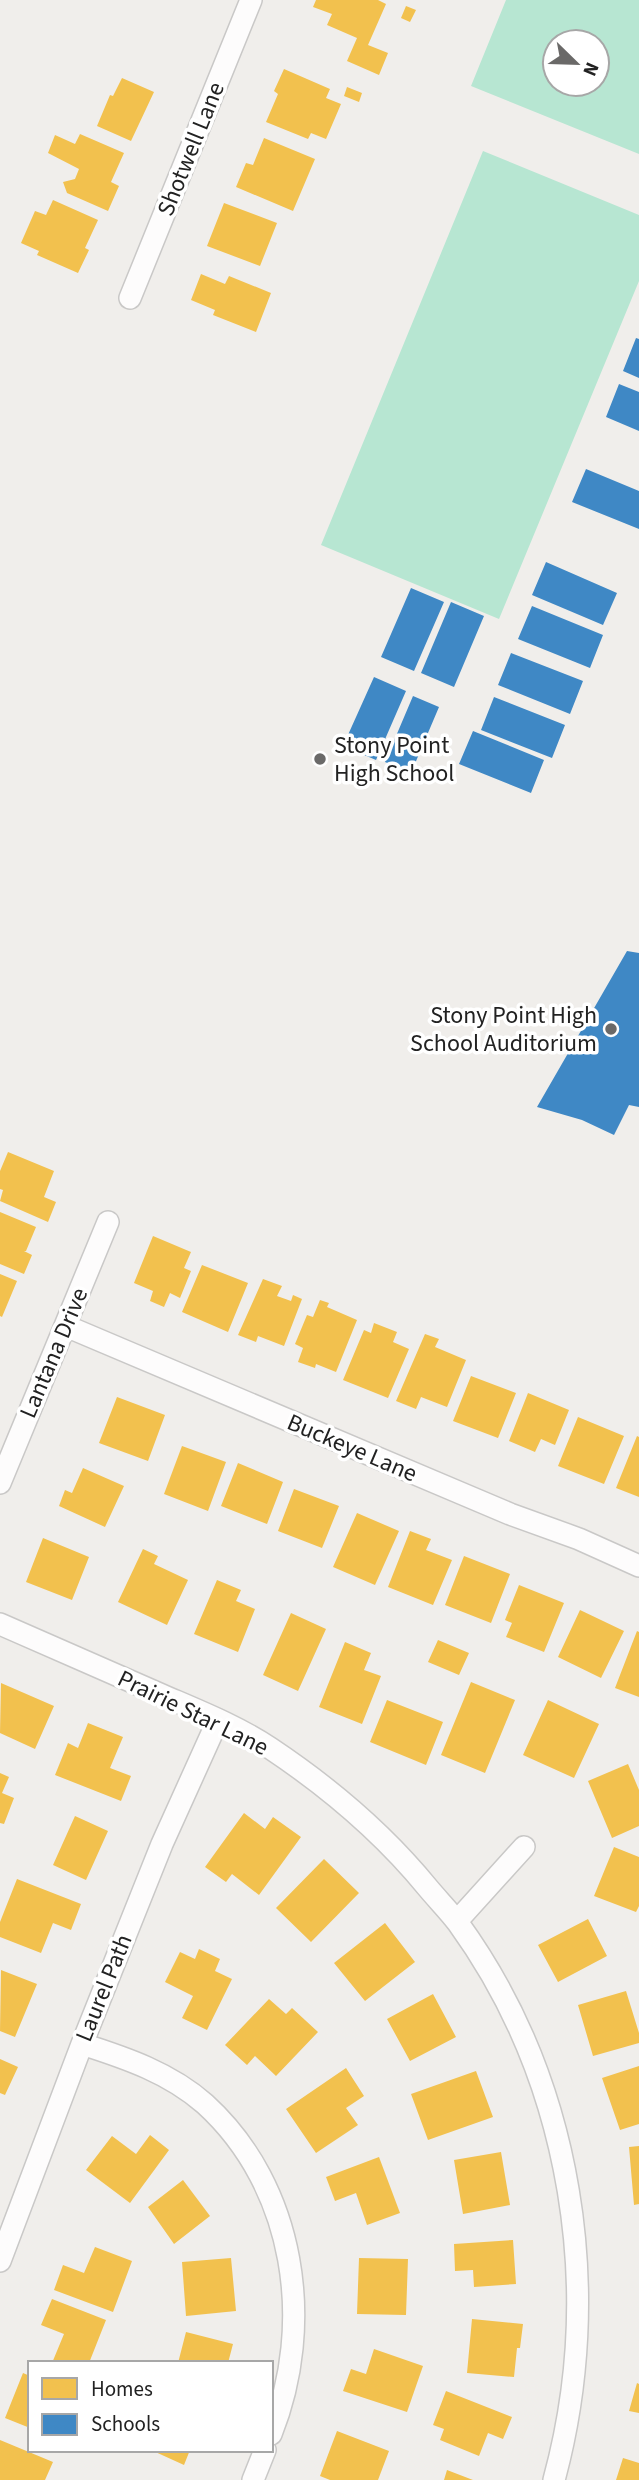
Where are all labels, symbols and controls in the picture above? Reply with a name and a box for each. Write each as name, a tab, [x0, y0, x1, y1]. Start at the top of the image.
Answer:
north arrow	[541, 28, 611, 98]
text: N	[575, 58, 605, 80]
street label: Shotwell Lane	[148, 77, 234, 221]
place label: Stony Point High School	[334, 728, 454, 791]
marker: Stony Point High School	[312, 751, 328, 767]
place label: Stony Point High School Auditorium	[410, 998, 597, 1061]
marker: Stony Point High School Auditorium	[603, 1021, 619, 1037]
street label: Lantana Drive	[11, 1282, 97, 1424]
street label: Buckeye Lane	[282, 1405, 422, 1491]
street label: Prairie Star Lane	[112, 1661, 274, 1765]
street label: Laurel Path	[67, 1929, 141, 2047]
legend	[28, 2361, 273, 2452]
text: Homes	[91, 2374, 153, 2404]
text: Schools	[91, 2409, 160, 2439]

